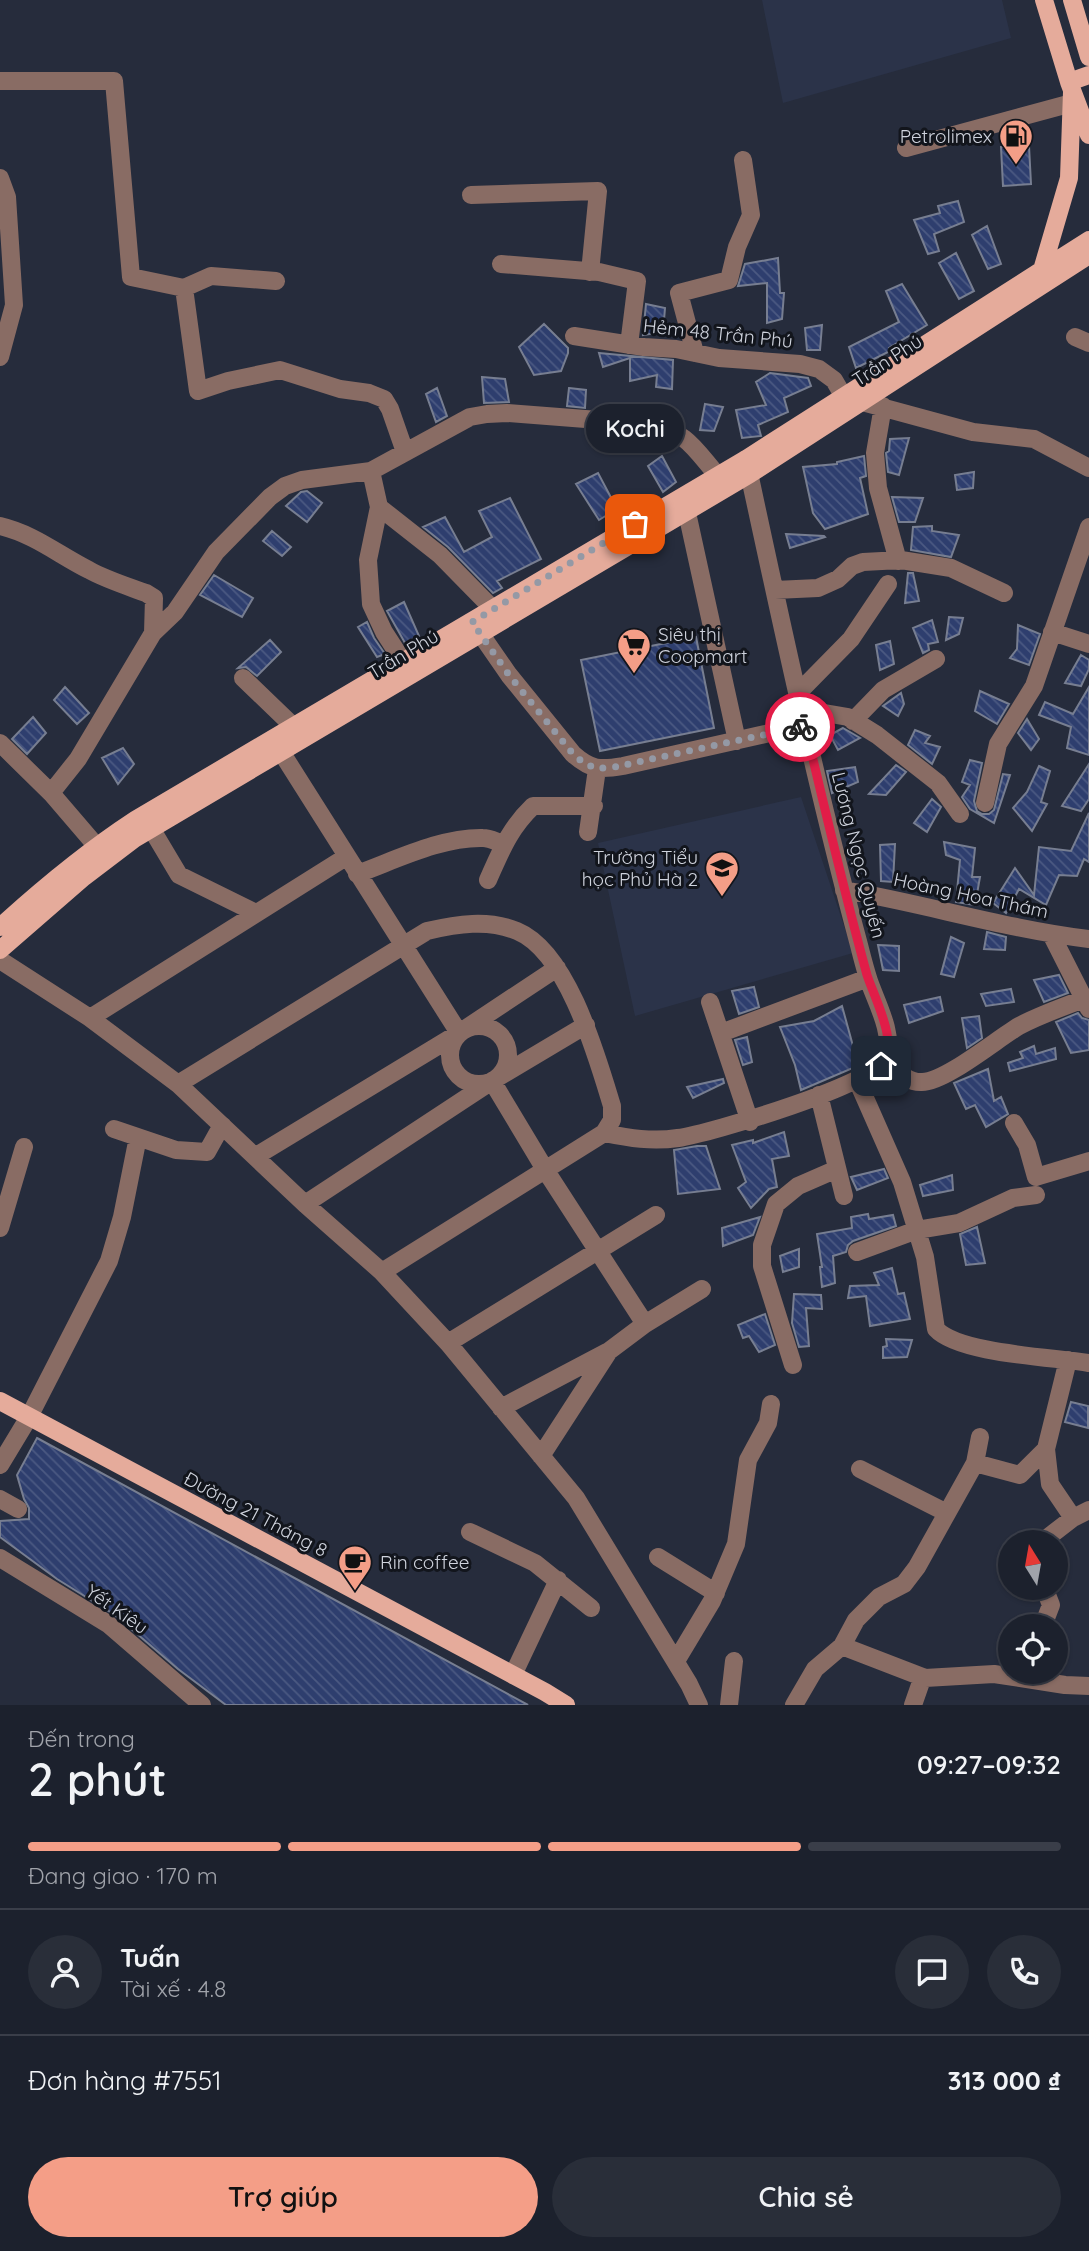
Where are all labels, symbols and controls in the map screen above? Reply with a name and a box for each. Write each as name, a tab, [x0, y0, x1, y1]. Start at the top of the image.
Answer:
fuel station icon: Petrolimex	[997, 117, 1035, 166]
place label: Petrolimex	[900, 124, 992, 148]
street label: Hẻm 48 Trần Phú	[642, 313, 794, 353]
street label: Trần Phú	[848, 329, 926, 391]
callout: Kochi	[586, 405, 684, 454]
text: Kochi	[605, 414, 665, 443]
pin	[605, 494, 665, 554]
icon: bag	[616, 505, 654, 543]
place label: Siêu thị Coopmart	[658, 622, 747, 668]
street label: Trần Phú	[363, 624, 443, 684]
supermarket icon: Siêu thị Coopmart	[615, 626, 653, 675]
courier	[765, 692, 835, 762]
icon: bike	[781, 708, 819, 746]
street label: Lương Ngọc Quyến	[827, 769, 891, 941]
place label: Trường Tiểu học Phủ Hà 2	[582, 845, 698, 891]
school or university icon: Trường Tiểu học Phủ Hà 2	[703, 849, 741, 898]
street label: Hoàng Hoa Thám	[891, 867, 1051, 923]
pin	[851, 1036, 911, 1096]
icon: home	[862, 1047, 900, 1085]
street label: Đường 21 Tháng 8	[180, 1466, 332, 1562]
north arrow	[998, 1530, 1068, 1600]
map controls	[998, 1530, 1068, 1684]
cafe icon: Rin coffee	[336, 1543, 374, 1592]
place label: Rin coffee	[380, 1550, 469, 1574]
street label: Yết Kiêu	[81, 1579, 153, 1639]
button: locate	[998, 1614, 1068, 1684]
text: Đến trong	[28, 1724, 135, 1753]
text: 09:27–09:32	[917, 1748, 1061, 1781]
text: 2 phút	[28, 1750, 166, 1808]
text: Đang giao · 170 m	[28, 1861, 218, 1890]
button: person	[28, 1935, 102, 2009]
button: chat	[895, 1935, 969, 2009]
button: phone	[987, 1935, 1061, 2009]
text: Tuấn	[120, 1941, 180, 1974]
text: Tài xế · 4.8	[120, 1974, 226, 2003]
text: Đơn hàng #7551	[28, 2064, 222, 2097]
text: 313 000 ₫	[947, 2064, 1061, 2097]
button: Trợ giúp	[28, 2157, 538, 2237]
button: Chia sẻ	[552, 2157, 1061, 2237]

